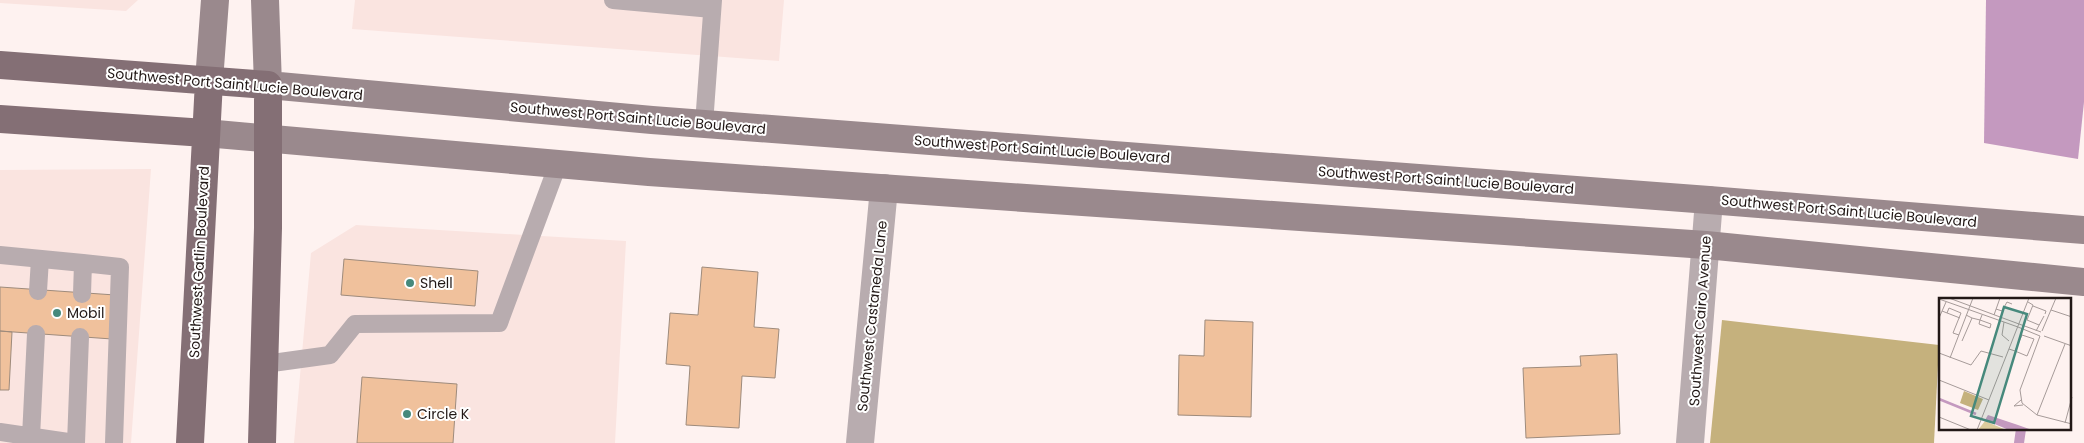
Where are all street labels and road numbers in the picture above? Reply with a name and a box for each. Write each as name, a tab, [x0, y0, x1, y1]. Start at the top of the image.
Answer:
street label: Southwest Port Saint Lucie Boulevard	[106, 63, 364, 105]
street label: Southwest Port Saint Lucie Boulevard	[509, 97, 767, 139]
street label: Southwest Port Saint Lucie Boulevard	[913, 130, 1171, 168]
street label: Southwest Port Saint Lucie Boulevard	[1317, 161, 1575, 199]
street label: Southwest Gatlin Boulevard	[184, 166, 214, 358]
street label: Southwest Port Saint Lucie Boulevard	[1720, 190, 1978, 232]
street label: Southwest Castaneda Lane	[852, 219, 892, 413]
street label: Southwest Cairo Avenue	[1684, 235, 1716, 407]

